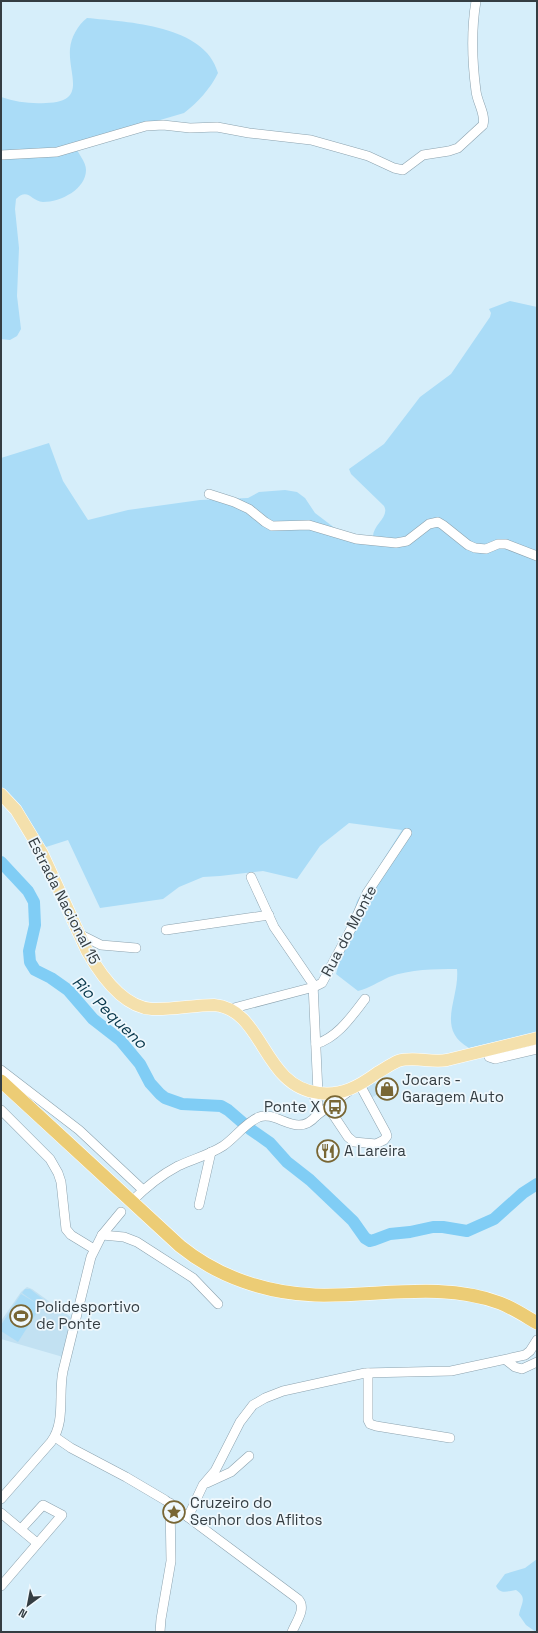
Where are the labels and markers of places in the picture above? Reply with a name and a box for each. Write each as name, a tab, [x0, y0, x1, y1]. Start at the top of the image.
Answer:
place label: Jocars - Garagem Auto	[402, 1070, 504, 1106]
shop icon: Jocars - Garagem Auto	[374, 1076, 400, 1102]
bus stop icon: Ponte X	[322, 1094, 348, 1120]
place label: Ponte X	[264, 1097, 320, 1116]
restaurant icon: A Lareira	[315, 1138, 341, 1164]
place label: A Lareira	[344, 1141, 406, 1160]
place label: Polidesportivo de Ponte	[36, 1297, 140, 1333]
sports icon: Polidesportivo de Ponte	[8, 1303, 34, 1329]
place label: Cruzeiro do Senhor dos Aflitos	[190, 1493, 322, 1529]
place icon: Cruzeiro do Senhor dos Aflitos	[161, 1499, 187, 1525]

